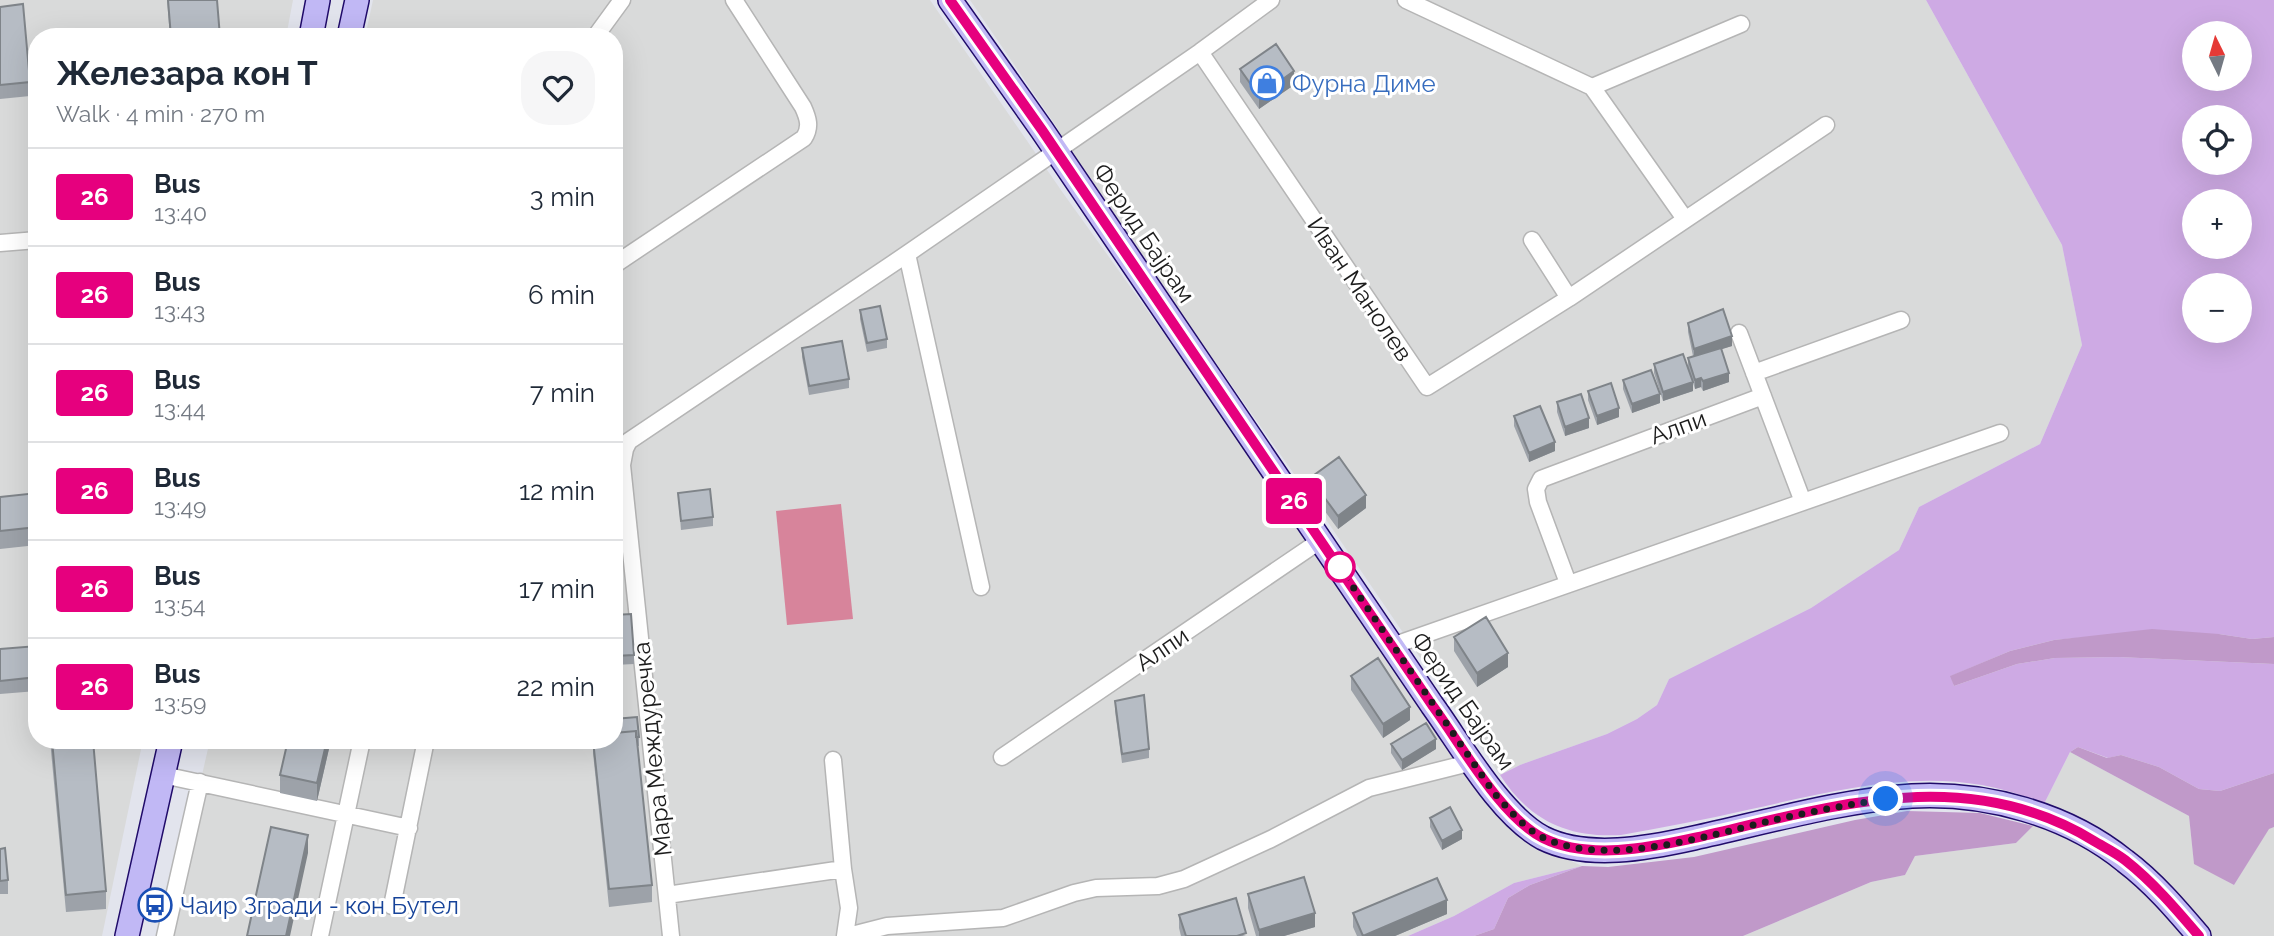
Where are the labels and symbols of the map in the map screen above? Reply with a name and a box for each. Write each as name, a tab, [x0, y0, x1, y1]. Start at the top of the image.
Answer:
north arrow	[2182, 21, 2252, 91]
shop icon: Фурна Диме	[1248, 64, 1286, 102]
place label: Фурна Диме	[1292, 69, 1436, 98]
street label: Ферид Бајрам	[1087, 158, 1201, 308]
street label: Иван Манолев	[1301, 212, 1419, 366]
street label: Алпи	[1646, 403, 1710, 451]
line badge: 26	[1262, 478, 1326, 524]
unlabelled marker	[1325, 552, 1355, 582]
street label: Алпи	[1130, 621, 1194, 677]
street label: Ферид Бајрам	[1405, 627, 1521, 775]
street label: Мара Междуречка	[626, 640, 678, 858]
your location	[1868, 781, 1903, 816]
bus stop icon: Чаир Згради - кон Бутел	[136, 886, 174, 924]
place label: Чаир Згради - кон Бутел	[180, 891, 459, 920]

